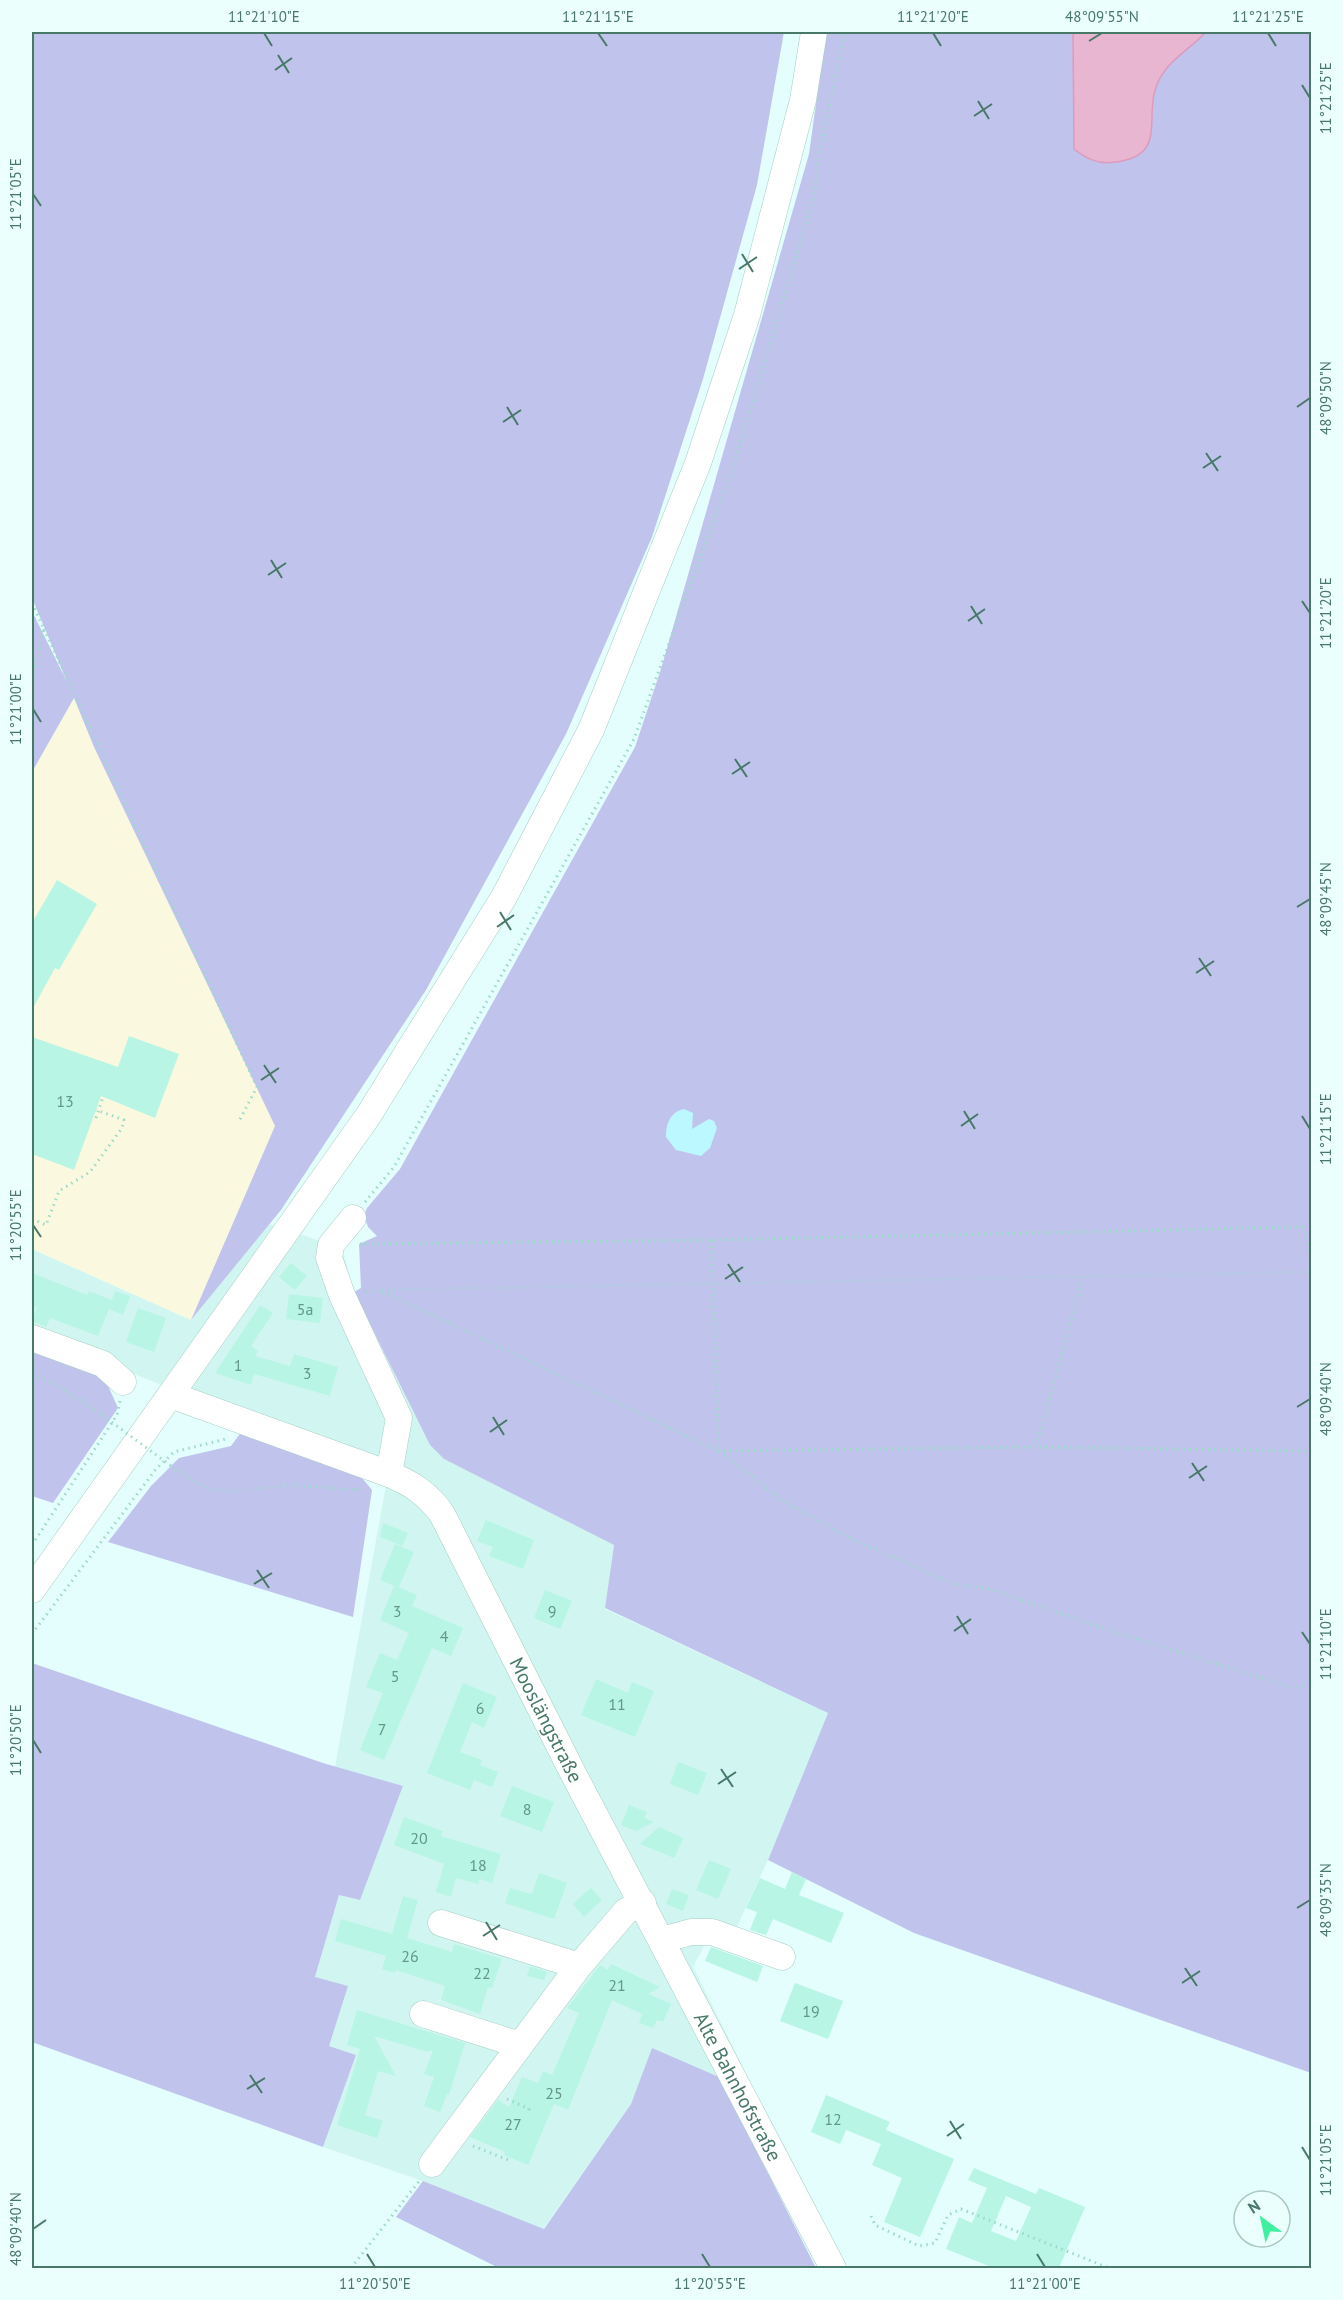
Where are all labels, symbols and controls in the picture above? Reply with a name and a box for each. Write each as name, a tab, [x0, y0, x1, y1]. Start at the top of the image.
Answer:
text: 11°21'10"E	[228, 7, 300, 26]
text: 11°21'15"E	[562, 7, 634, 26]
text: 11°21'20"E	[897, 7, 969, 26]
text: 48°09'55"N	[1065, 7, 1139, 26]
text: 11°21'25"E	[1232, 7, 1304, 26]
text: 11°21'25"E	[1316, 62, 1335, 134]
text: 11°21'05"E	[6, 158, 25, 230]
text: 48°09'50"N	[1316, 361, 1335, 435]
text: 11°21'20"E	[1316, 577, 1335, 649]
text: 11°21'00"E	[6, 673, 25, 745]
text: 48°09'45"N	[1316, 862, 1335, 936]
house number: 13	[56, 1091, 74, 1111]
text: 11°21'15"E	[1316, 1093, 1335, 1165]
text: 11°20'55"E	[6, 1189, 25, 1261]
house number: 5a	[297, 1299, 313, 1319]
house number: 1	[234, 1355, 242, 1375]
text: 48°09'40"N	[1316, 1362, 1335, 1436]
house number: 3	[303, 1363, 311, 1383]
house number: 3	[393, 1601, 401, 1621]
house number: 9	[548, 1601, 556, 1621]
text: 11°21'10"E	[1316, 1608, 1335, 1680]
house number: 4	[440, 1626, 449, 1646]
street label: Mooslängstraße	[504, 1653, 589, 1787]
house number: 5	[391, 1666, 399, 1686]
house number: 11	[608, 1694, 626, 1714]
house number: 6	[476, 1698, 484, 1718]
text: 11°20'50"E	[6, 1704, 25, 1776]
house number: 7	[378, 1719, 386, 1739]
house number: 8	[523, 1799, 531, 1819]
house number: 20	[410, 1828, 428, 1848]
house number: 18	[469, 1855, 487, 1875]
text: 48°09'35"N	[1316, 1863, 1335, 1937]
house number: 26	[401, 1946, 419, 1966]
house number: 22	[473, 1963, 491, 1983]
house number: 21	[608, 1975, 626, 1995]
house number: 19	[802, 2001, 820, 2021]
street label: Alte Bahnhofstraße	[688, 2008, 788, 2166]
house number: 25	[545, 2083, 563, 2103]
house number: 12	[824, 2109, 842, 2129]
house number: 27	[504, 2114, 522, 2134]
text: 11°21'05"E	[1316, 2124, 1335, 2196]
north arrow	[1232, 2189, 1292, 2249]
text: 48°09'40"N	[6, 2192, 25, 2266]
text: N	[1244, 2195, 1264, 2218]
text: 11°20'50"E	[339, 2274, 411, 2293]
text: 11°20'55"E	[674, 2274, 746, 2293]
text: 11°21'00"E	[1009, 2274, 1081, 2293]

